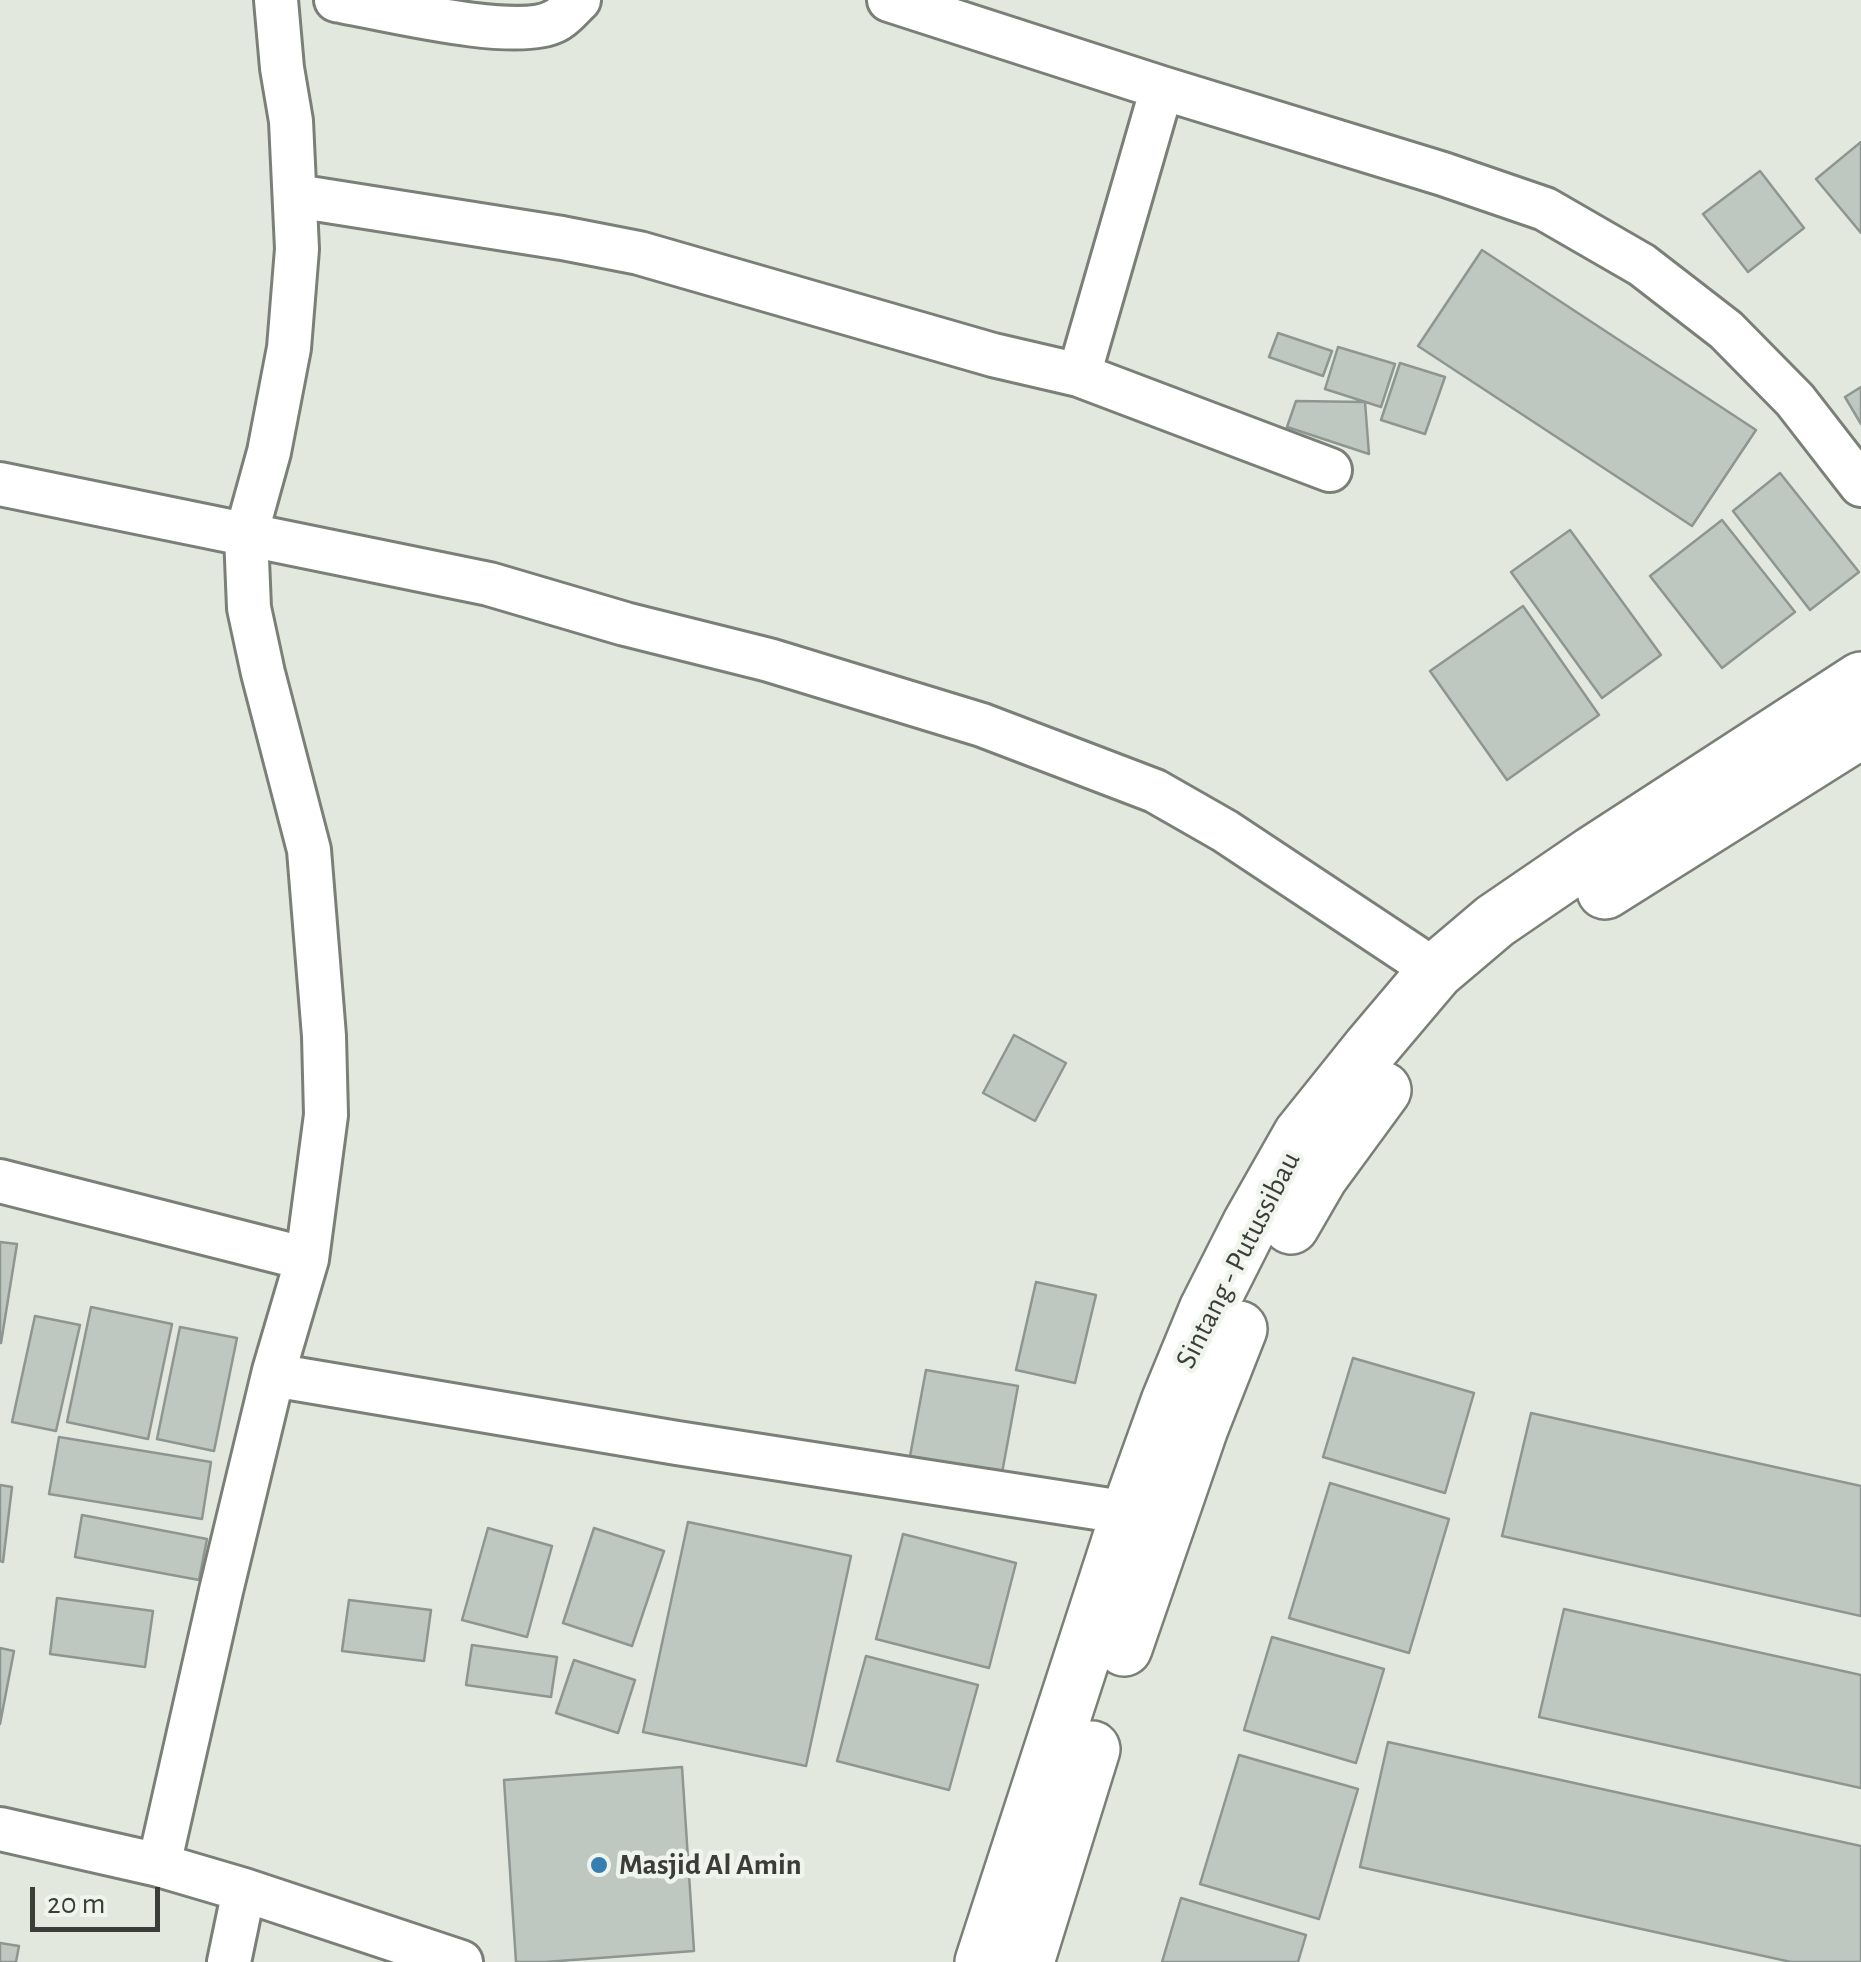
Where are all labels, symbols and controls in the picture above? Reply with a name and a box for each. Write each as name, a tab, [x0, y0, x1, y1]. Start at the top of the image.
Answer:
street label: Sintang - Putussibau	[1168, 1146, 1308, 1374]
place label: Masjid Al Amin	[619, 1847, 802, 1883]
marker: Masjid Al Amin	[588, 1854, 610, 1876]
scale bar	[35, 1867, 165, 1929]
text: 20 m	[47, 1889, 105, 1919]

